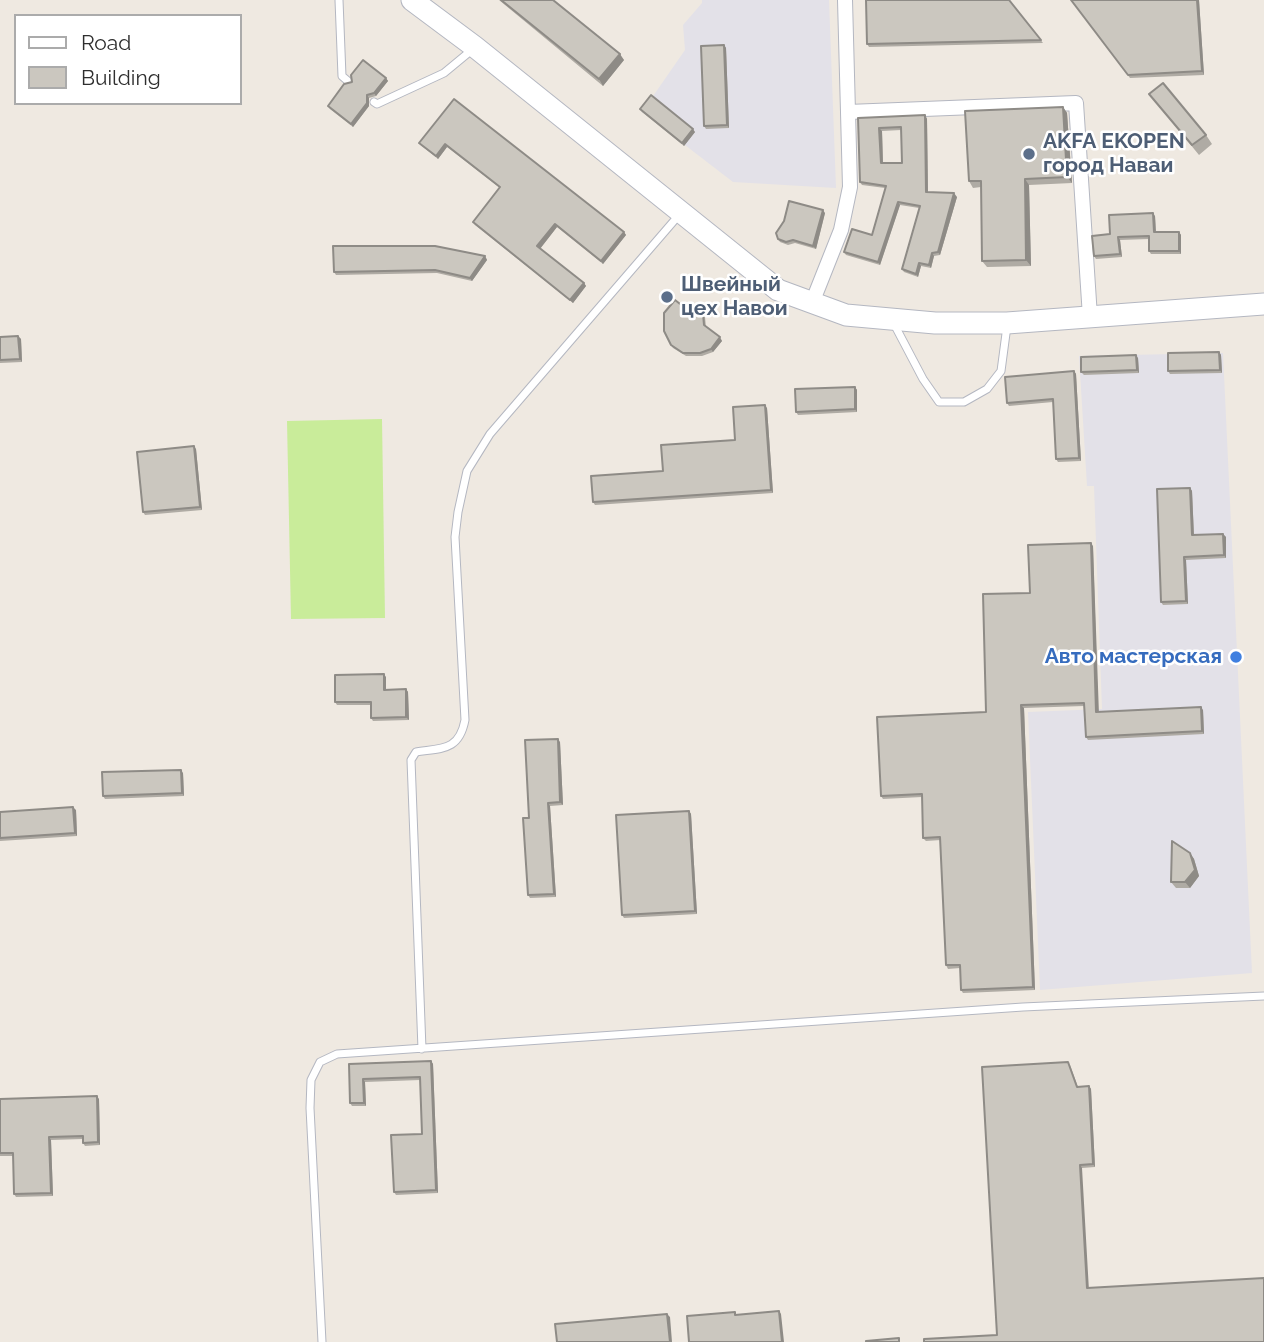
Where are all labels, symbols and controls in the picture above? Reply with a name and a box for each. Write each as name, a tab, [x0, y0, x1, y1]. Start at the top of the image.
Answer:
legend	[14, 14, 242, 105]
text: Road	[81, 30, 131, 55]
text: Building	[81, 65, 161, 90]
place label: AKFA EKOPEN город Наваи	[1043, 129, 1185, 179]
marker: AKFA EKOPEN город Наваи	[1021, 146, 1037, 162]
place label: Швейный цех Навои	[681, 272, 788, 322]
marker: Швейный цех Навои	[659, 289, 675, 305]
place label: Авто мастерская	[1045, 644, 1222, 670]
marker: Авто мастерская	[1228, 649, 1244, 665]

